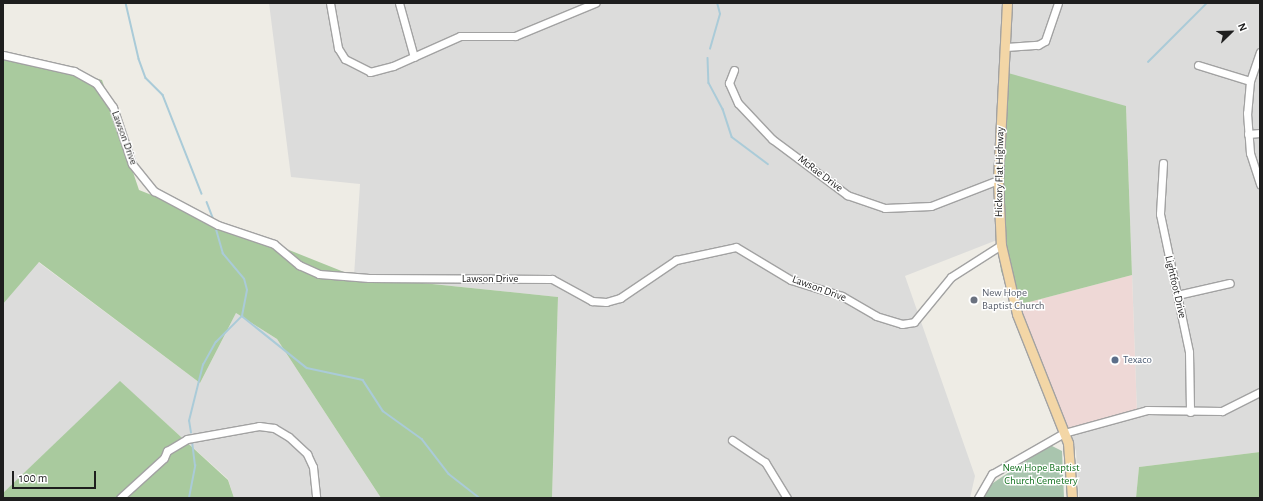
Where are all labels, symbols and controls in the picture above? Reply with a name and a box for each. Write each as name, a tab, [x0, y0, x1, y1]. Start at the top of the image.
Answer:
north arrow	[1211, 12, 1251, 52]
text: N	[1236, 21, 1249, 33]
street label: Lawson Drive	[108, 109, 140, 167]
street label: Hickory Flat Highway	[993, 127, 1007, 217]
street label: McRae Drive	[795, 153, 845, 195]
street label: Lightfoot Drive	[1161, 254, 1189, 320]
street label: Lawson Drive	[462, 272, 518, 286]
street label: Lawson Drive	[790, 273, 848, 305]
place label: New Hope Baptist Church	[982, 287, 1045, 313]
marker: New Hope Baptist Church	[969, 295, 979, 305]
place label: Texaco	[1123, 353, 1152, 367]
marker: Texaco	[1110, 355, 1120, 365]
park label: New Hope Baptist Church Cemetery	[1002, 462, 1080, 488]
scale bar	[14, 463, 98, 489]
text: 100 m	[19, 472, 47, 484]

